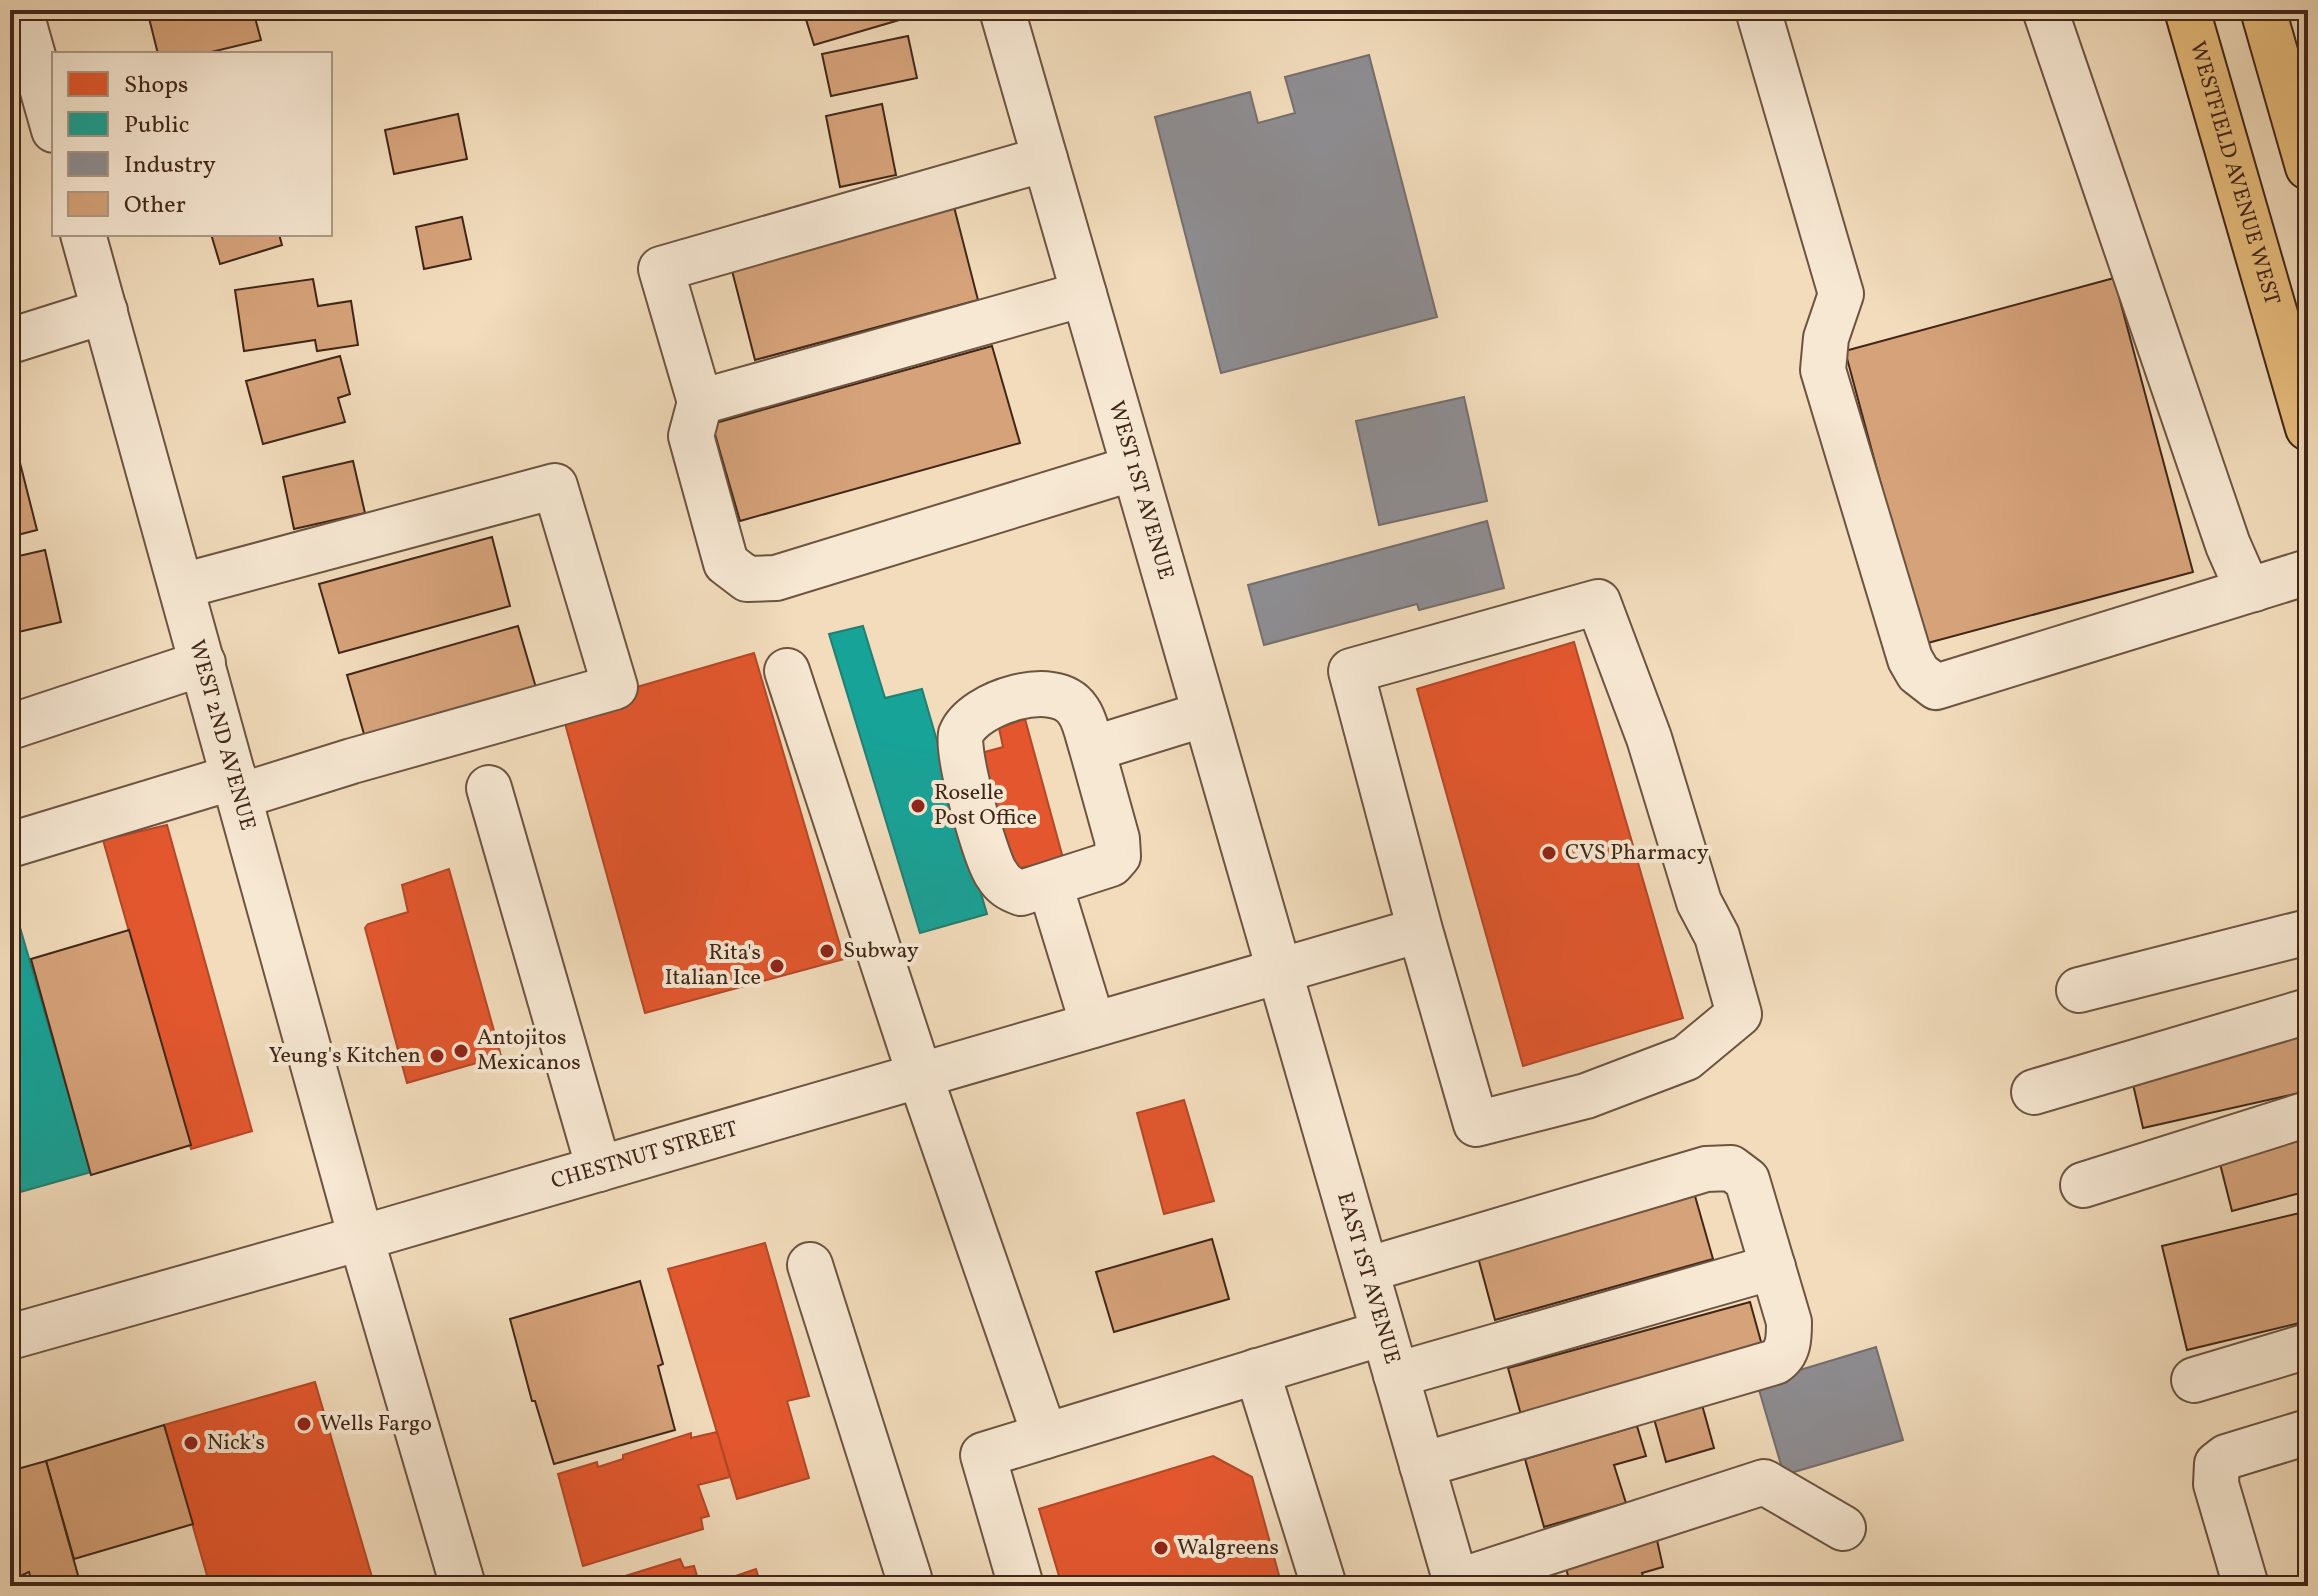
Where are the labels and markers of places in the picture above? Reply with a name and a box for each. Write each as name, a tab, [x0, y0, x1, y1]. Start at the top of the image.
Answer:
place label: Roselle Post Office	[934, 778, 1037, 834]
marker: Roselle Post Office	[909, 797, 927, 815]
place label: CVS Pharmacy	[1565, 838, 1709, 869]
marker: CVS Pharmacy	[1540, 844, 1558, 862]
place label: Subway	[843, 936, 919, 967]
place label: Rita's Italian Ice	[665, 938, 761, 994]
marker: Subway	[818, 942, 836, 960]
marker: Rita's Italian Ice	[768, 957, 786, 975]
place label: Antojitos Mexicanos	[477, 1023, 581, 1079]
place label: Yeung's Kitchen	[269, 1041, 421, 1072]
marker: Antojitos Mexicanos	[452, 1042, 470, 1060]
marker: Yeung's Kitchen	[428, 1047, 446, 1065]
place label: Wells Fargo	[320, 1409, 432, 1440]
marker: Wells Fargo	[295, 1415, 313, 1433]
place label: Nick's	[207, 1428, 265, 1459]
marker: Nick's	[182, 1434, 200, 1452]
place label: Walgreens	[1177, 1533, 1279, 1564]
marker: Walgreens	[1152, 1539, 1170, 1557]

